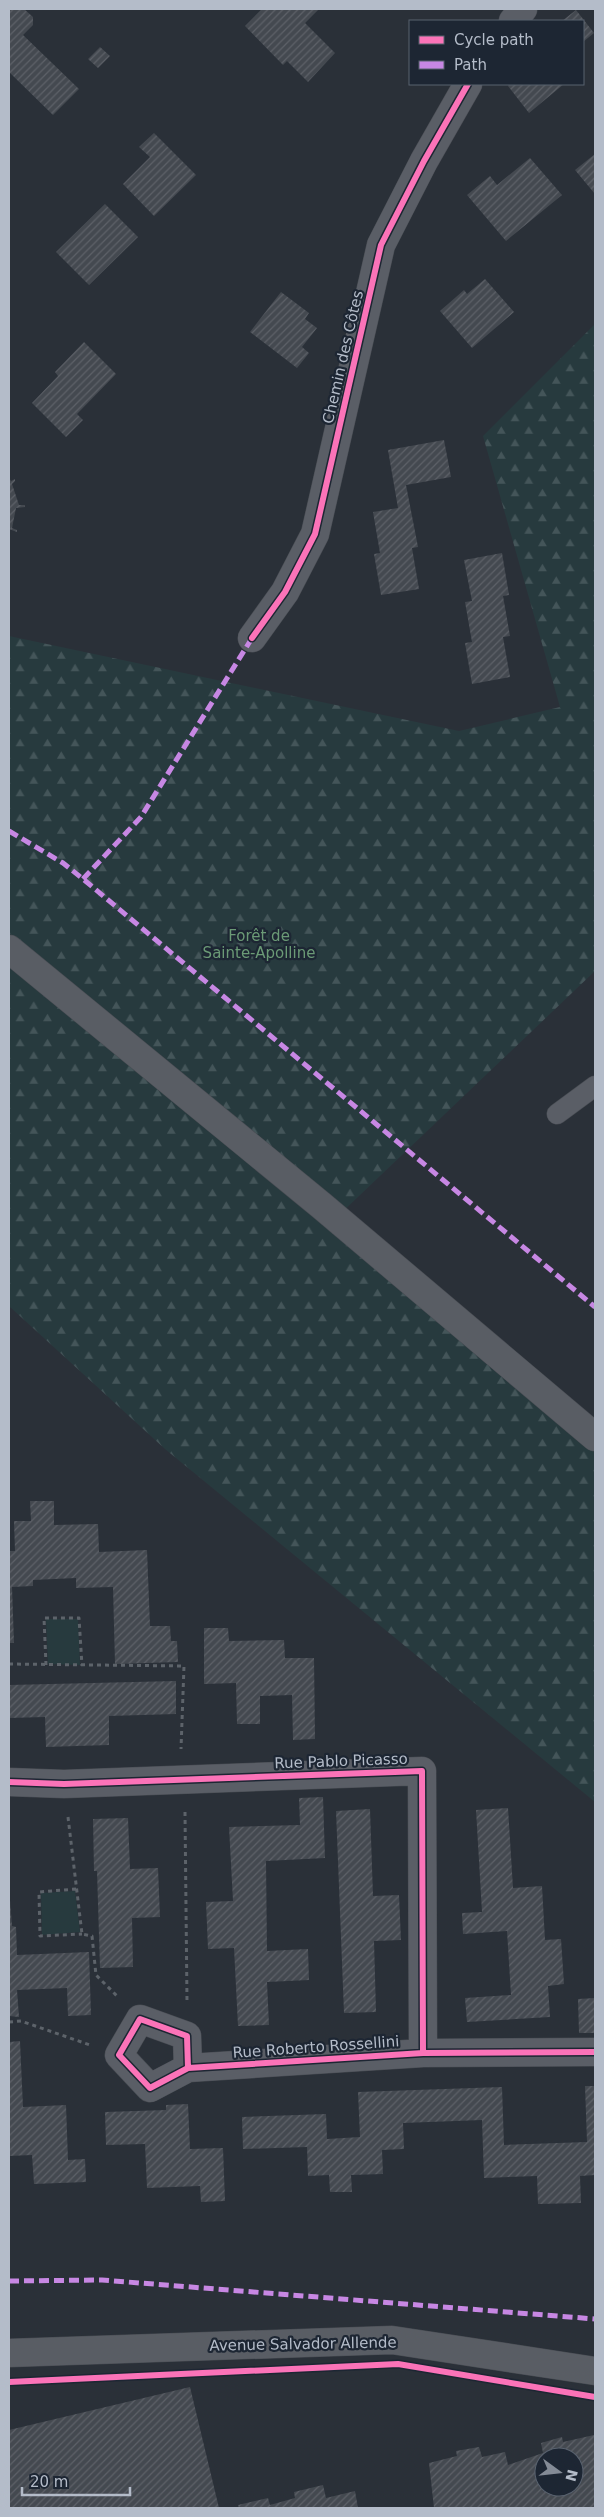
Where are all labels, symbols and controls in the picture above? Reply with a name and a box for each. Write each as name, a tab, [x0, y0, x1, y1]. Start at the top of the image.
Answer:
legend	[409, 20, 584, 85]
text: Cycle path	[454, 31, 534, 49]
text: Path	[454, 56, 487, 74]
street label: Chemin des Côtes	[319, 288, 367, 425]
park label: Forêt de Sainte-Apolline	[203, 927, 315, 962]
street label: Rue Pablo Picasso	[274, 1750, 408, 1772]
street label: Rue Roberto Rossellini	[232, 2032, 400, 2062]
street label: Avenue Salvador Allende	[209, 2333, 397, 2355]
north arrow	[534, 2447, 584, 2497]
scale bar	[22, 2464, 130, 2496]
text: N	[562, 2468, 581, 2483]
text: 20 m	[30, 2473, 68, 2491]

